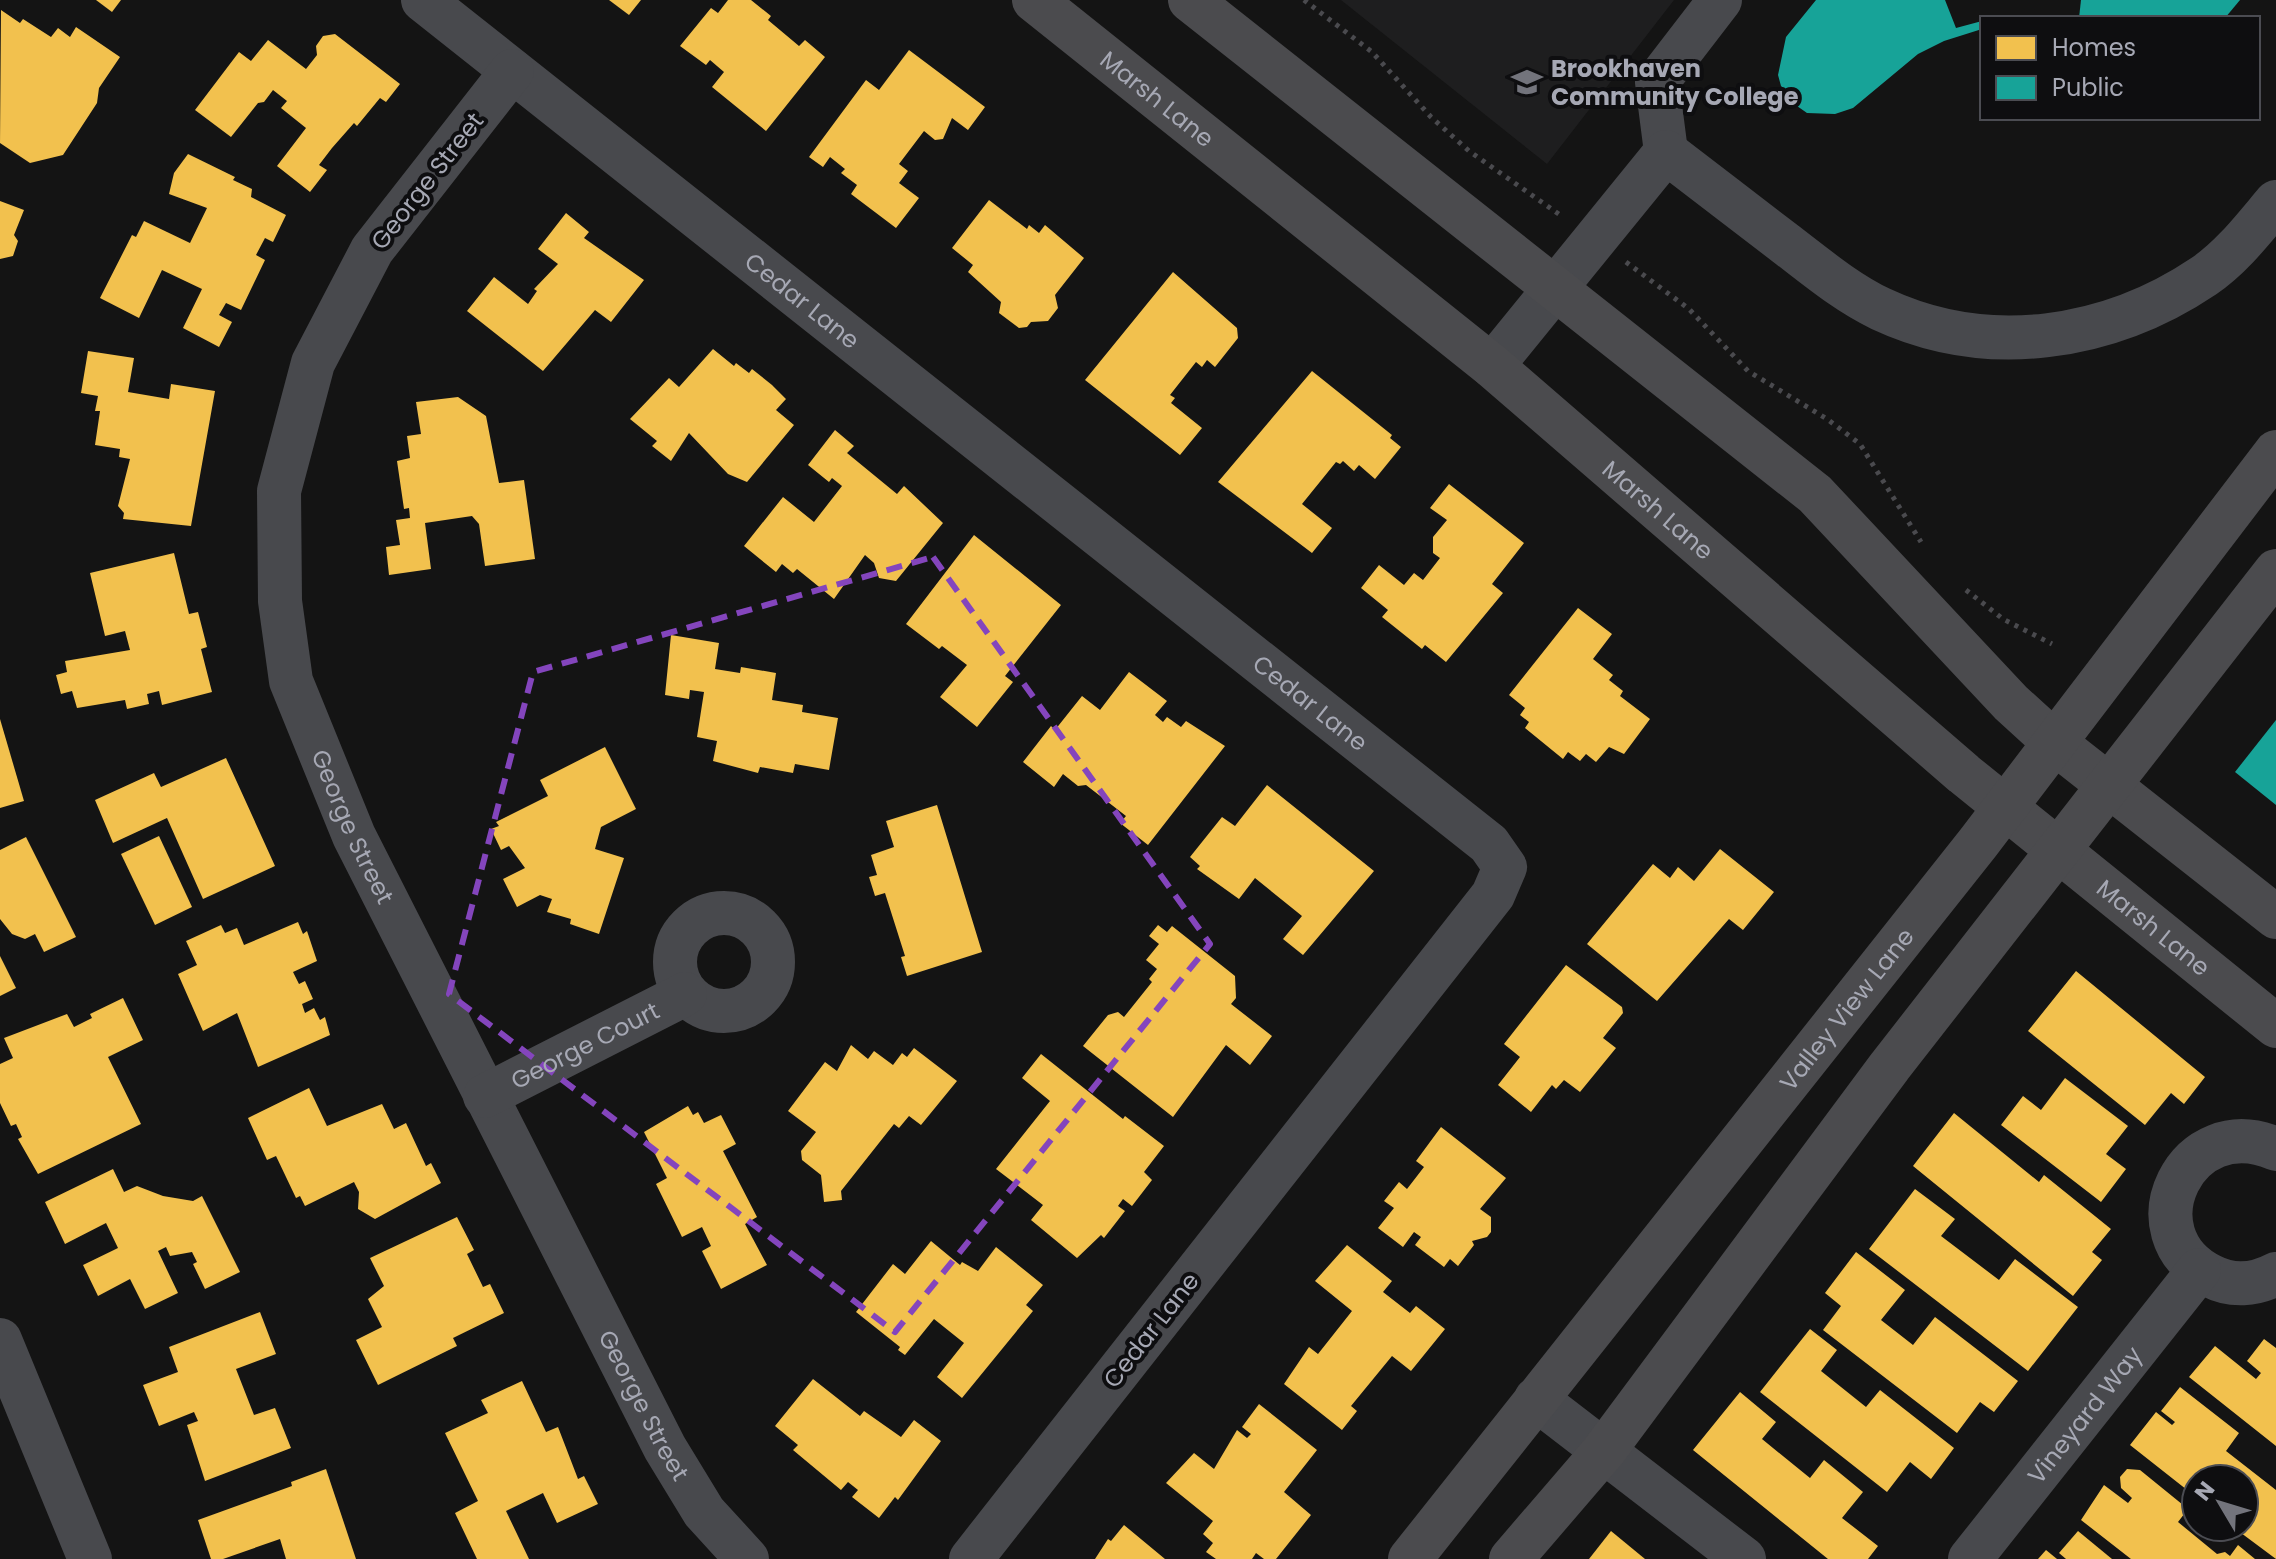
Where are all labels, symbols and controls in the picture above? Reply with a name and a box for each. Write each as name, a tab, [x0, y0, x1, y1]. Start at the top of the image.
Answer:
legend	[1980, 16, 2260, 120]
text: Homes	[2052, 31, 2136, 64]
street label: Marsh Lane	[1094, 43, 1221, 154]
place label: Brookhaven Community College	[1551, 52, 1799, 113]
school or university icon: Brookhaven Community College	[1510, 65, 1544, 99]
text: Public	[2052, 71, 2124, 104]
street label: George Street	[363, 106, 491, 256]
street label: Cedar Lane	[738, 245, 867, 356]
street label: Marsh Lane	[1596, 452, 1721, 567]
street label: Cedar Lane	[1246, 647, 1375, 758]
street label: George Street	[304, 744, 402, 909]
street label: Marsh Lane	[2090, 871, 2217, 983]
street label: Valley View Lane	[1771, 921, 1921, 1097]
street label: George Court	[505, 994, 665, 1097]
street label: Cedar Lane	[1095, 1265, 1207, 1395]
street label: George Street	[591, 1324, 697, 1487]
street label: Vineyard Way	[2019, 1339, 2149, 1490]
north arrow	[2180, 1463, 2260, 1543]
text: N	[2187, 1475, 2222, 1507]

